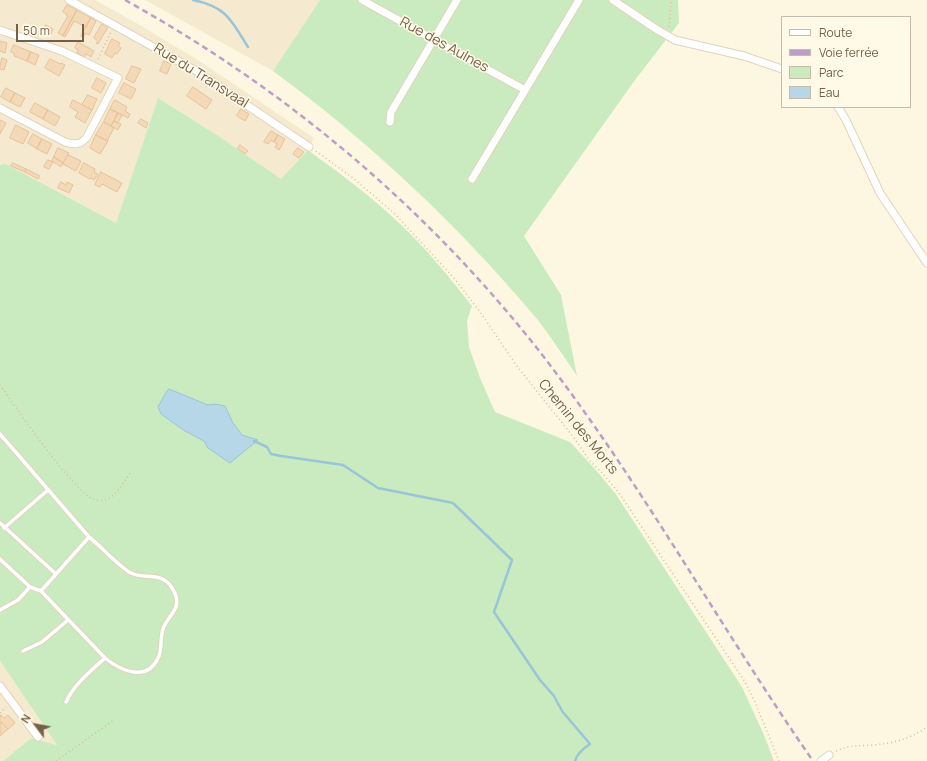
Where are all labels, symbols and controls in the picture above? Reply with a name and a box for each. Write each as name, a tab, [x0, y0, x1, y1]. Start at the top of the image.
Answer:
street label: Rue des Aulnes	[397, 14, 491, 76]
scale bar	[18, 16, 86, 42]
legend	[781, 16, 911, 108]
text: 50 m	[23, 22, 50, 39]
text: Route	[819, 24, 852, 41]
street label: Rue du Transvaal	[150, 40, 252, 112]
text: Voie ferrée	[819, 44, 879, 61]
text: Parc	[819, 64, 843, 81]
text: Eau	[819, 84, 840, 101]
street label: Chemin des Morts	[535, 376, 621, 478]
north arrow	[16, 705, 56, 745]
text: N	[17, 711, 34, 726]

